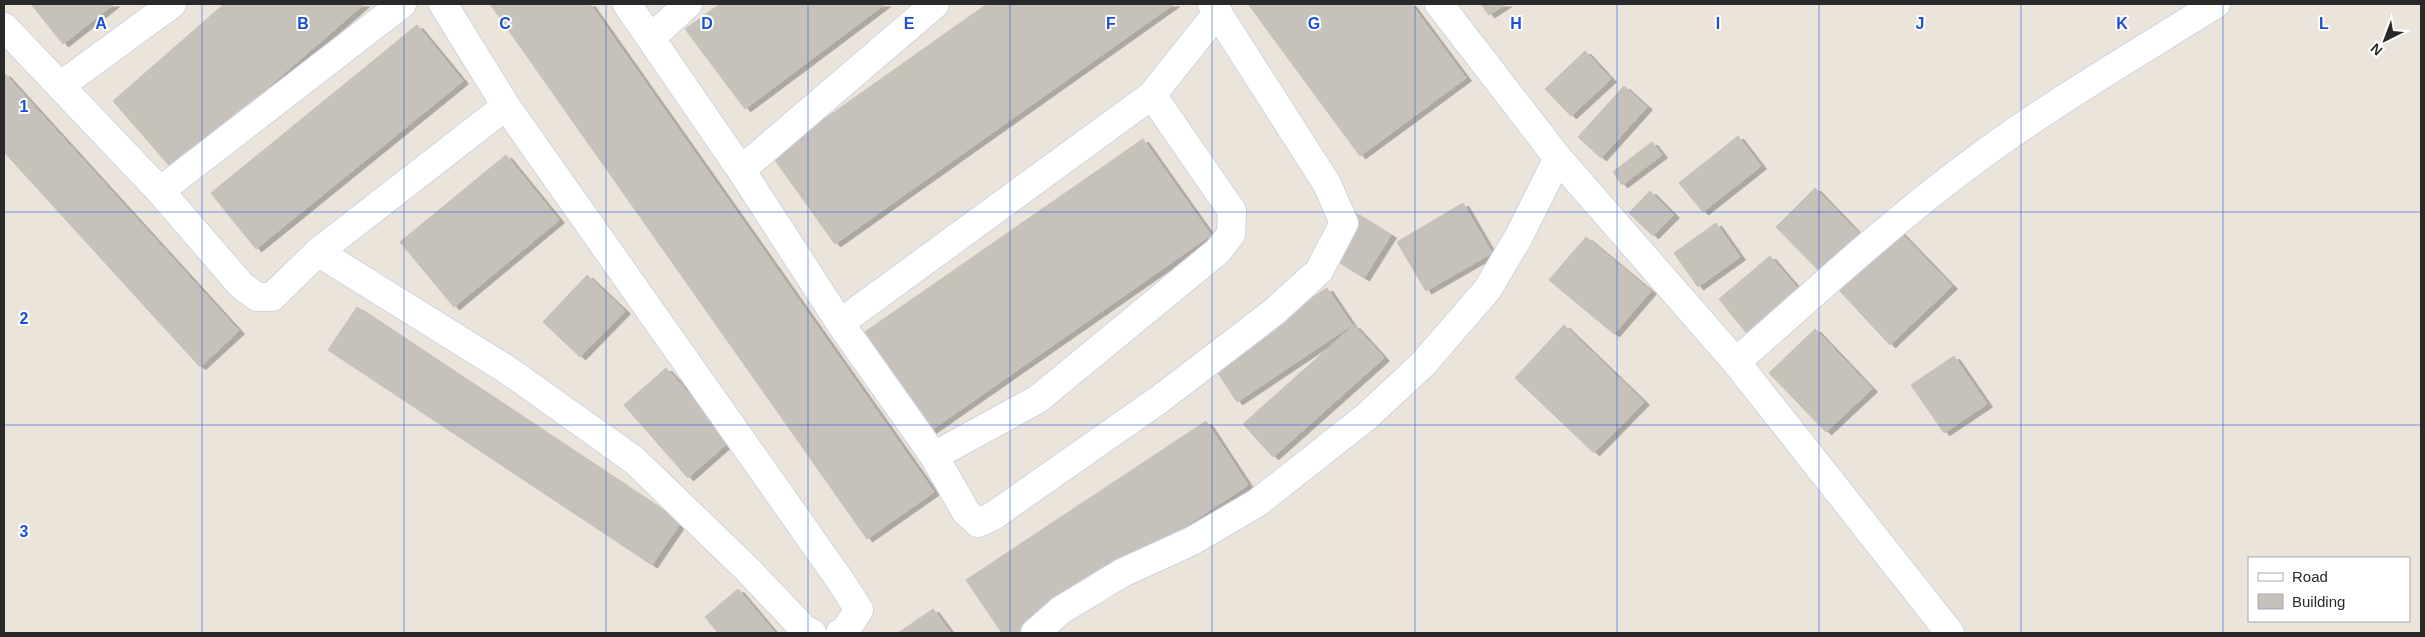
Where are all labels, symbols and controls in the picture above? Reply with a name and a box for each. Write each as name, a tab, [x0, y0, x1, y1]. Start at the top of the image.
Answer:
text: A	[95, 15, 107, 32]
text: B	[297, 15, 309, 32]
text: C	[499, 15, 511, 32]
text: D	[701, 15, 713, 32]
text: E	[904, 15, 915, 32]
text: F	[1106, 15, 1116, 32]
text: G	[1308, 15, 1320, 32]
text: H	[1510, 15, 1522, 32]
text: I	[1716, 15, 1720, 32]
text: J	[1916, 15, 1924, 32]
text: K	[2116, 15, 2128, 32]
text: L	[2319, 15, 2329, 32]
north arrow	[2360, 15, 2410, 65]
text: N	[2367, 40, 2385, 59]
text: 1	[20, 98, 29, 115]
text: 2	[20, 310, 29, 327]
text: 3	[20, 523, 29, 540]
legend	[2248, 557, 2410, 622]
text: Road	[2292, 568, 2328, 585]
text: Building	[2292, 593, 2345, 610]

